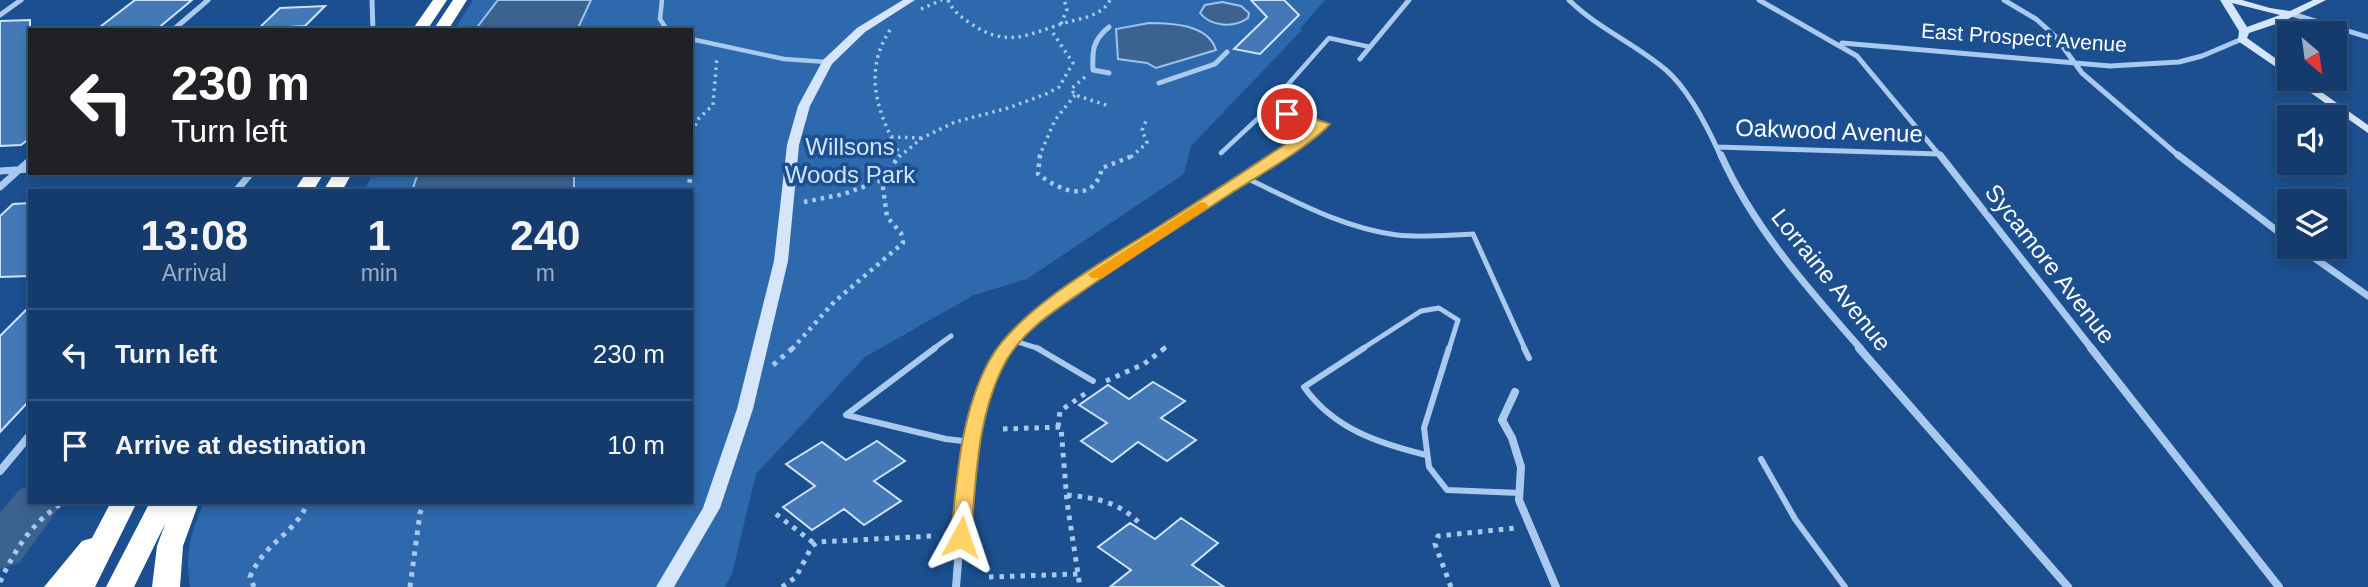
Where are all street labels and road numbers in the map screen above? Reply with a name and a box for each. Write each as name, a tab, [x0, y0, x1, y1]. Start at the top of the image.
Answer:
street label: East Prospect Avenue	[1920, 19, 2128, 56]
street label: Oakwood Avenue	[1735, 114, 1923, 147]
street label: Sycamore Avenue	[1980, 179, 2121, 349]
street label: Lorraine Avenue	[1766, 203, 1897, 356]

